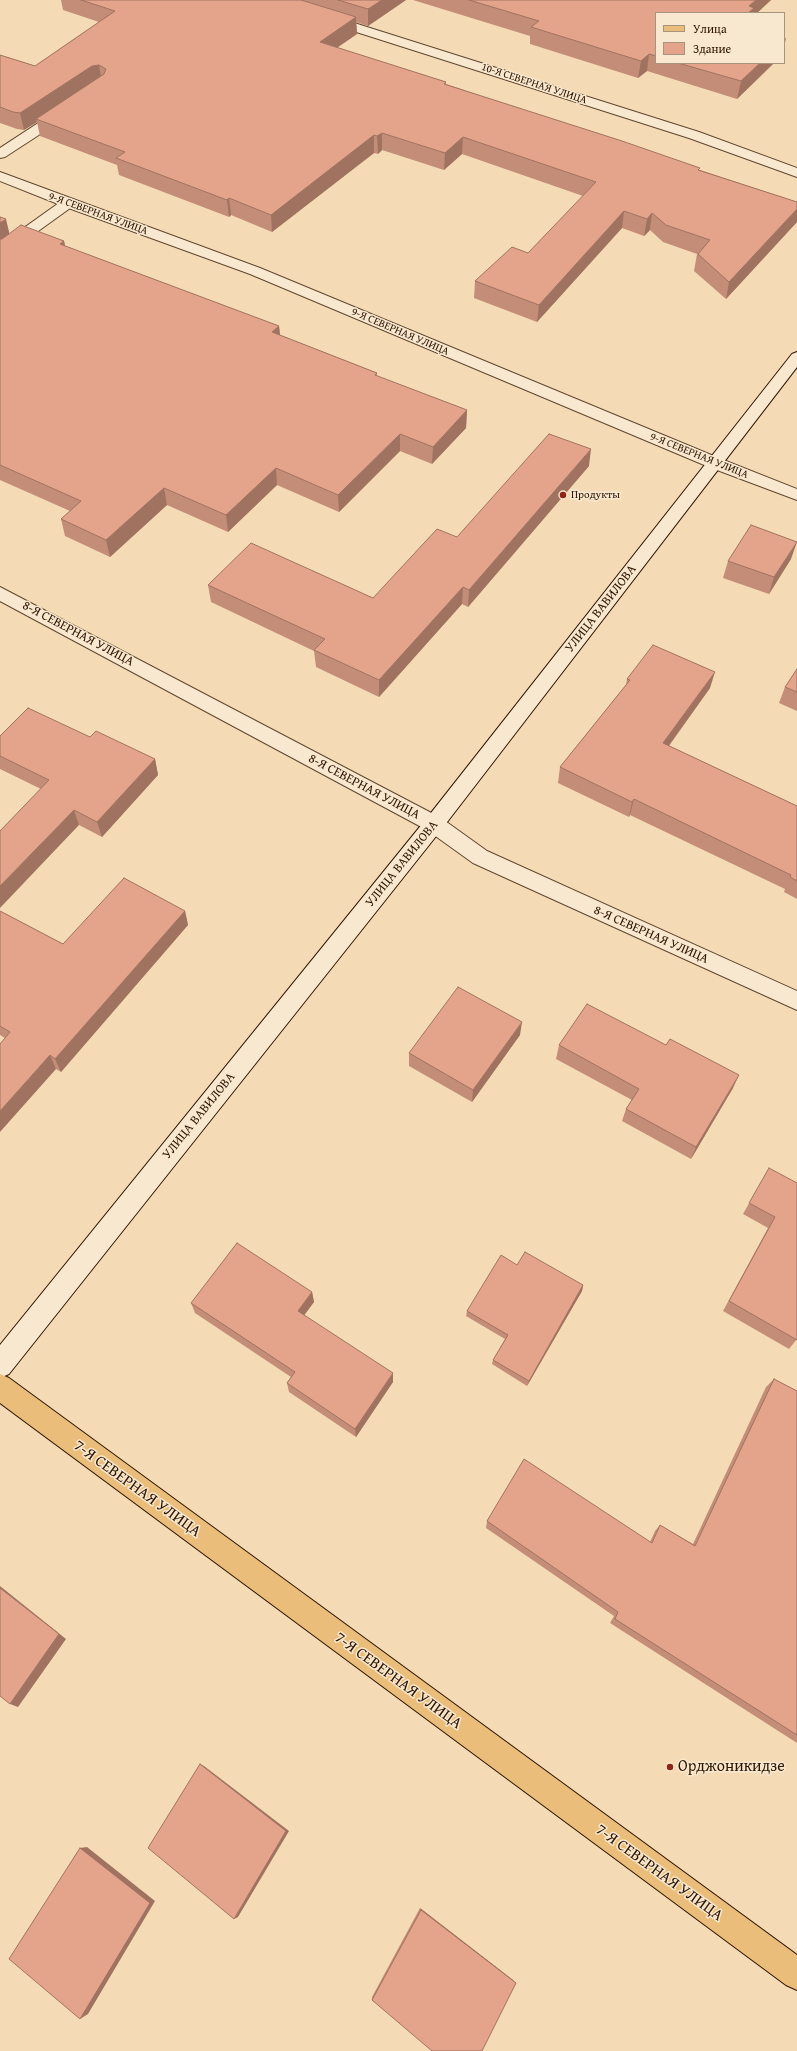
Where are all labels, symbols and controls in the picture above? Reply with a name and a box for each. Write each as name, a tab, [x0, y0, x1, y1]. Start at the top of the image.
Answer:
legend	[655, 12, 785, 64]
text: Улица	[693, 20, 727, 37]
text: Здание	[693, 40, 731, 57]
street label: 10-Я СЕВЕРНАЯ УЛИЦА	[480, 61, 588, 107]
street label: 9-Я СЕВЕРНАЯ УЛИЦА	[46, 190, 150, 238]
street label: 9-Я СЕВЕРНАЯ УЛИЦА	[349, 305, 451, 359]
street label: 9-Я СЕВЕРНАЯ УЛИЦА	[648, 430, 750, 482]
place label: Продукты	[571, 488, 620, 502]
marker: Продукты	[558, 490, 568, 500]
street label: УЛИЦА ВАВИЛОВА	[562, 562, 640, 656]
street label: 8-Я СЕВЕРНАЯ УЛИЦА	[20, 598, 136, 670]
street label: 8-Я СЕВЕРНАЯ УЛИЦА	[306, 751, 422, 823]
street label: УЛИЦА ВАВИЛОВА	[362, 818, 442, 910]
street label: 8-Я СЕВЕРНАЯ УЛИЦА	[591, 903, 711, 967]
street label: УЛИЦА ВАВИЛОВА	[159, 1070, 239, 1162]
street label: 7-Я СЕВЕРНАЯ УЛИЦА	[70, 1436, 204, 1542]
street label: 7-Я СЕВЕРНАЯ УЛИЦА	[331, 1628, 465, 1734]
place label: Орджоникидзе	[678, 1757, 785, 1777]
marker: Орджоникидзе	[665, 1762, 675, 1772]
street label: 7-Я СЕВЕРНАЯ УЛИЦА	[592, 1820, 726, 1926]

